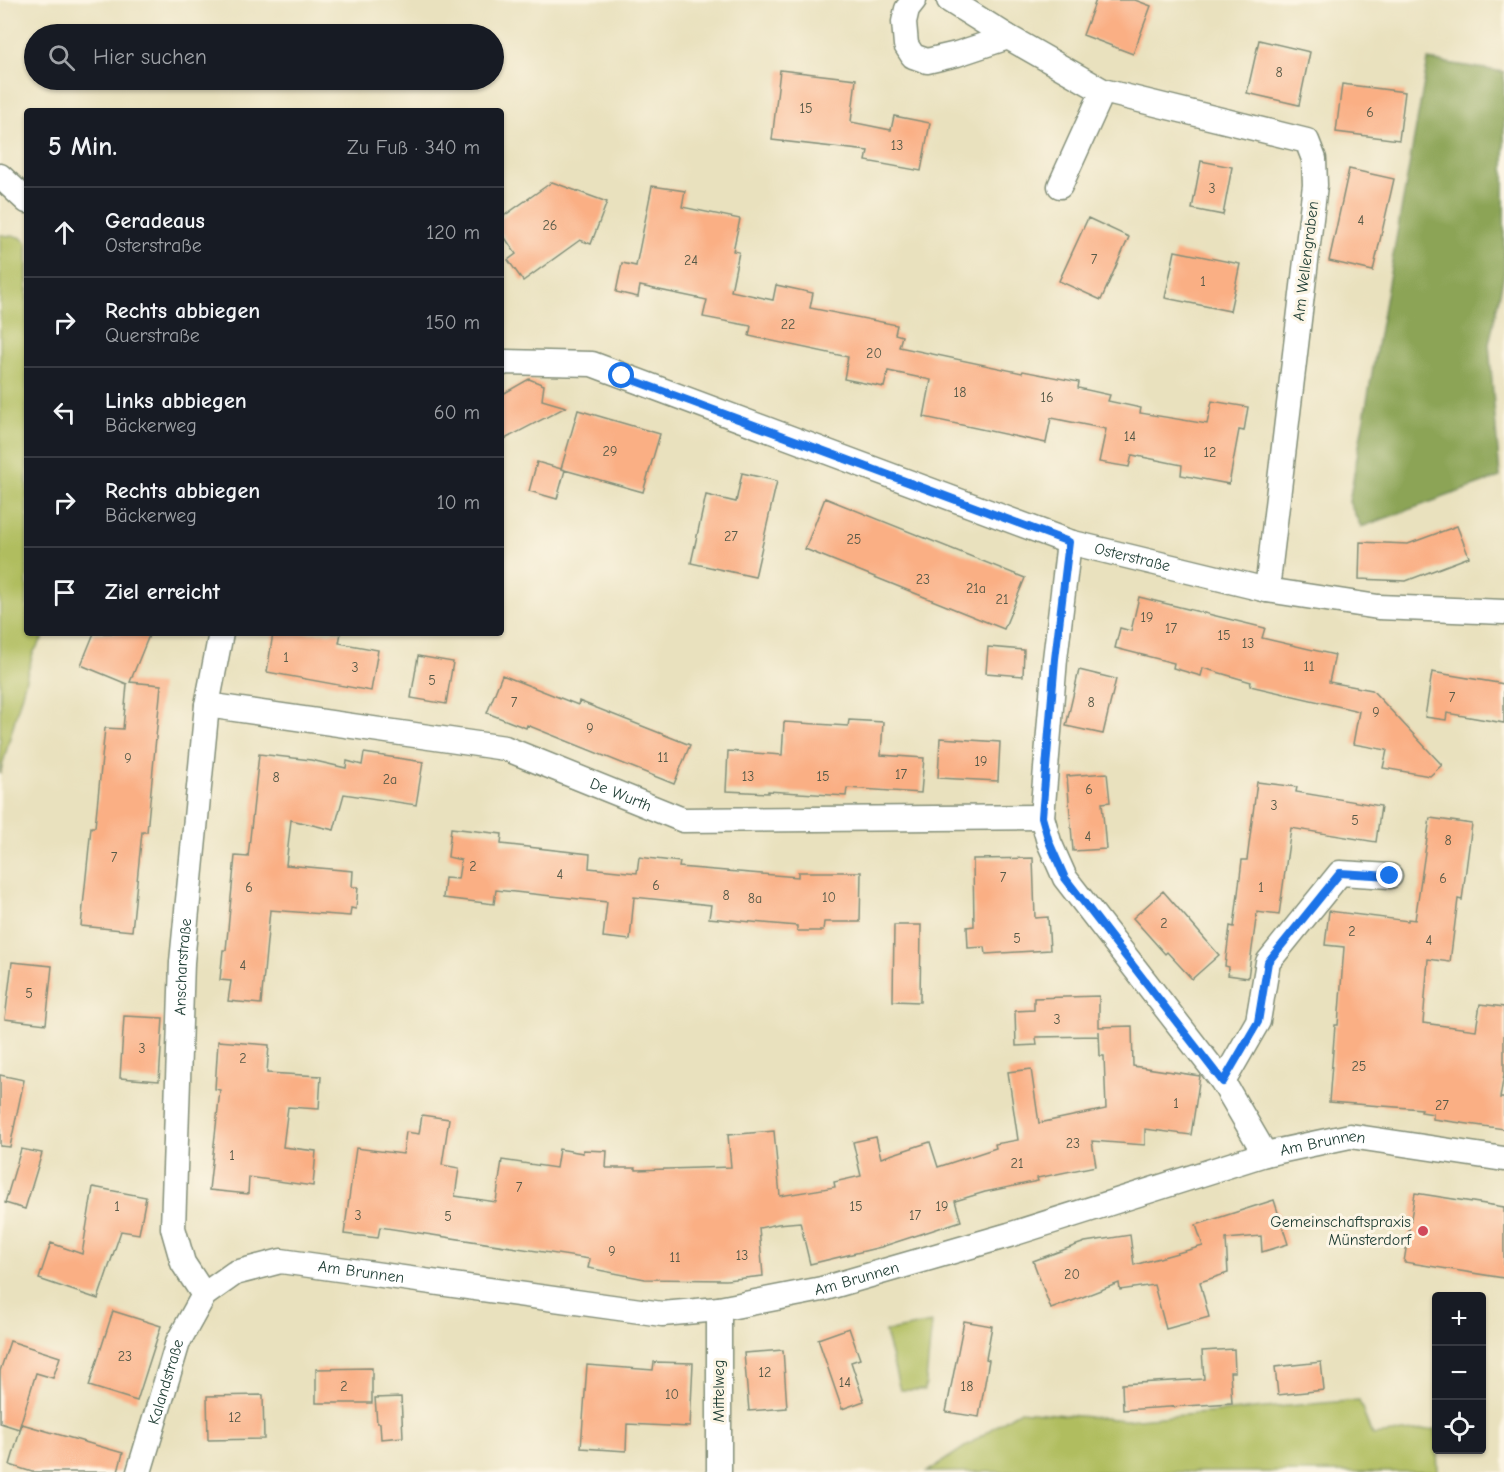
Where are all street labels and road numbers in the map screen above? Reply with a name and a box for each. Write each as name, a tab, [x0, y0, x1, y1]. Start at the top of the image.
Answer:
street label: Am Wellengraben	[1290, 200, 1322, 322]
street label: Osterstraße	[1093, 539, 1172, 575]
street label: De Wurth	[587, 774, 654, 815]
street label: Anscharstraße	[171, 917, 195, 1016]
street label: Am Brunnen	[1278, 1127, 1367, 1160]
street label: Am Brunnen	[317, 1257, 406, 1287]
street label: Am Brunnen	[813, 1258, 901, 1299]
street label: Kalandstraße	[145, 1337, 187, 1427]
street label: Mittelweg	[710, 1359, 728, 1423]

